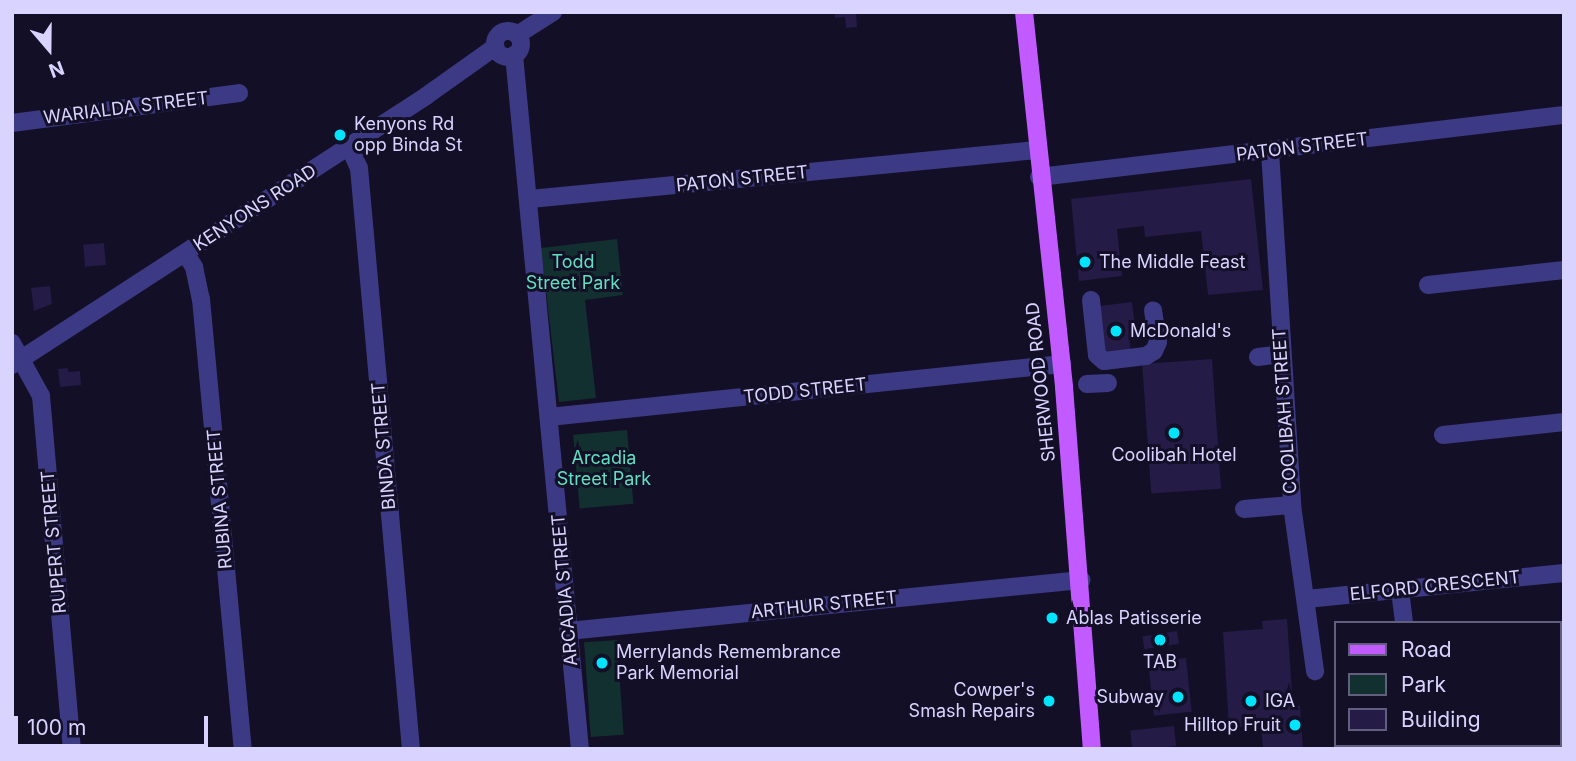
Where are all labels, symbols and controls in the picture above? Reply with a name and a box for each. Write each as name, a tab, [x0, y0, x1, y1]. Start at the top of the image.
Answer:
north arrow	[14, 14, 84, 84]
text: N	[46, 56, 67, 82]
street label: WARIALDA STREET	[42, 87, 210, 129]
place label: Kenyons Rd opp Binda St	[354, 114, 462, 156]
marker: Kenyons Rd opp Binda St	[332, 127, 348, 143]
street label: PATON STREET	[1235, 128, 1369, 166]
street label: KENYONS ROAD	[190, 160, 320, 256]
street label: PATON STREET	[675, 161, 809, 197]
place label: The Middle Feast	[1099, 251, 1245, 273]
park label: Todd Street Park	[526, 252, 620, 294]
marker: The Middle Feast	[1077, 254, 1093, 270]
street label: SHERWOOD ROAD	[1022, 301, 1060, 463]
place label: McDonald's	[1130, 320, 1231, 342]
marker: McDonald's	[1108, 323, 1124, 339]
street label: COOLIBAH STREET	[1268, 327, 1302, 495]
street label: TODD STREET	[742, 374, 868, 408]
street label: BINDA STREET	[368, 381, 400, 511]
marker: Coolibah Hotel	[1166, 425, 1182, 441]
street label: RUBINA STREET	[203, 428, 237, 570]
place label: Coolibah Hotel	[1111, 444, 1237, 466]
park label: Arcadia Street Park	[557, 448, 651, 490]
street label: RUPERT STREET	[37, 470, 71, 614]
street label: ARCADIA STREET	[548, 513, 582, 667]
street label: ELFORD CRESCENT	[1349, 566, 1521, 606]
street label: ARTHUR STREET	[750, 587, 898, 623]
place label: Ablas Patisserie	[1066, 607, 1202, 629]
marker: Ablas Patisserie	[1044, 610, 1060, 626]
legend	[1334, 621, 1562, 747]
marker: TAB	[1152, 632, 1168, 648]
text: Road	[1401, 637, 1452, 662]
place label: Merrylands Remembrance Park Memorial	[616, 642, 841, 684]
place label: TAB	[1143, 651, 1177, 673]
marker: Merrylands Remembrance Park Memorial	[594, 655, 610, 671]
text: Park	[1401, 672, 1446, 697]
place label: Cowper's Smash Repairs	[909, 680, 1035, 722]
place label: Subway	[1096, 686, 1164, 708]
marker: Subway	[1170, 689, 1186, 705]
place label: IGA	[1265, 690, 1295, 712]
marker: Cowper's Smash Repairs	[1041, 693, 1057, 709]
marker: IGA	[1243, 693, 1259, 709]
scale bar	[18, 702, 212, 746]
text: Building	[1401, 707, 1481, 732]
place label: Hilltop Fruit	[1184, 714, 1281, 736]
text: 100 m	[27, 715, 86, 740]
marker: Hilltop Fruit	[1287, 717, 1303, 733]

